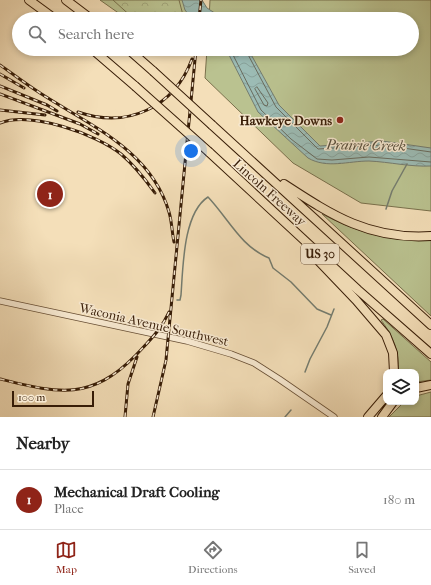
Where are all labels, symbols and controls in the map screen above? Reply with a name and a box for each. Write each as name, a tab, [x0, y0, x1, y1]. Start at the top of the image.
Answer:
search box	[12, 12, 419, 56]
icon: search	[26, 23, 48, 45]
text: Search here	[58, 25, 134, 43]
place label: Hawkeye Downs	[240, 113, 332, 129]
marker: Hawkeye Downs	[335, 115, 345, 125]
water label: Prairie Creek	[325, 136, 406, 155]
your location	[181, 141, 201, 161]
street label: Lincoln Freeway	[230, 156, 310, 230]
pin: 1	[37, 179, 63, 209]
road number: US 30	[301, 244, 339, 264]
street label: Waconia Avenue Southwest	[77, 300, 230, 349]
map controls	[383, 369, 419, 405]
button: layers	[383, 369, 419, 405]
scale bar	[12, 389, 94, 408]
text: 100 m	[18, 391, 46, 404]
text: Nearby	[16, 433, 70, 453]
text: Mechanical Draft Cooling	[54, 483, 220, 501]
text: 1	[27, 492, 31, 507]
text: 180 m	[383, 492, 415, 507]
text: Place	[54, 501, 84, 516]
tab: Map	[55, 539, 77, 576]
tab: Directions	[188, 539, 238, 576]
tab: Saved	[348, 539, 376, 576]

